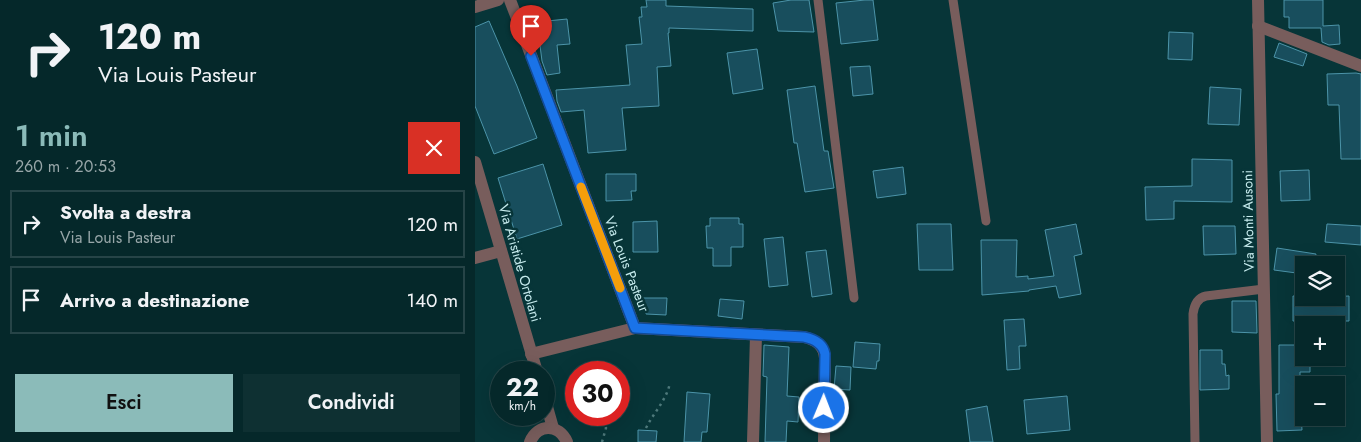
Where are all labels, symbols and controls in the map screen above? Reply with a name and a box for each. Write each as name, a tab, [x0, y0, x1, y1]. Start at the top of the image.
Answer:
pin	[510, 5, 552, 56]
text: 120 m	[98, 12, 201, 62]
icon: arrive	[517, 12, 545, 40]
icon: right	[15, 20, 80, 85]
text: Via Louis Pasteur	[98, 58, 257, 90]
text: 1 min	[15, 114, 88, 157]
button: close	[408, 122, 460, 174]
text: 260 m · 20:53	[15, 155, 116, 178]
street label: Via Monti Ausoni	[1237, 170, 1259, 272]
text: Svolta a destra	[60, 199, 191, 226]
street label: Via Aristide Ortolani	[494, 202, 546, 324]
icon: right	[17, 210, 45, 238]
text: 120 m	[407, 211, 458, 238]
street label: Via Louis Pasteur	[600, 213, 654, 315]
text: Via Louis Pasteur	[60, 226, 175, 249]
map controls	[1295, 256, 1345, 426]
button: layers	[1295, 256, 1345, 306]
icon: arrive	[17, 286, 45, 314]
text: Arrivo a destinazione	[60, 287, 249, 314]
text: 140 m	[406, 287, 458, 314]
button: +	[1295, 316, 1345, 366]
speed limit sign: 30	[565, 361, 630, 426]
text: 22	[506, 369, 539, 405]
button: Esci	[15, 374, 233, 432]
button: Condividi	[243, 374, 460, 432]
button: −	[1295, 376, 1345, 426]
position arrow	[797, 381, 849, 433]
text: km/h	[509, 397, 536, 415]

